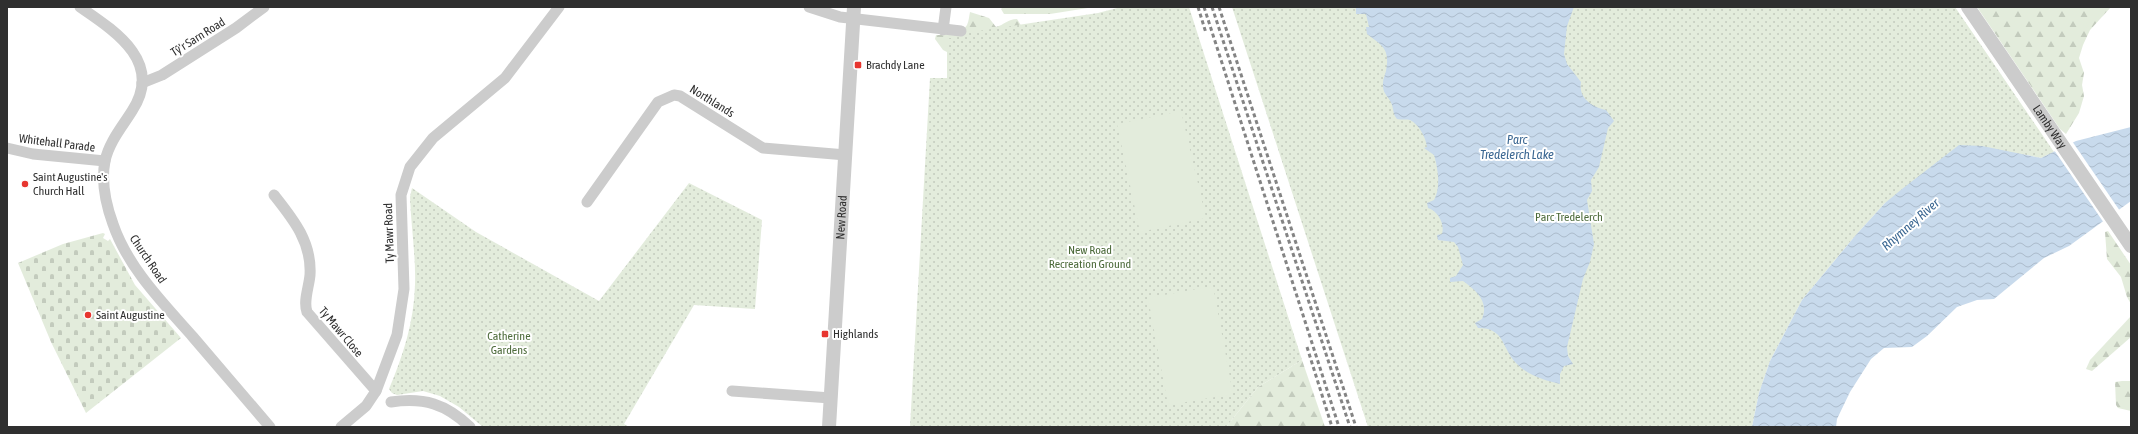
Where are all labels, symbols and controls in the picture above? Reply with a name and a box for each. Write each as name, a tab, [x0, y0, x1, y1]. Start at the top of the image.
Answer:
street label: Tŷ'r Sarn Road	[168, 15, 228, 59]
place label: Brachdy Lane	[866, 58, 925, 72]
marker: Brachdy Lane	[853, 60, 863, 70]
street label: Northlands	[687, 82, 737, 120]
street label: Lamby Way	[2030, 102, 2070, 151]
street label: Whitehall Parade	[18, 131, 96, 155]
water label: Parc Tredelerch Lake	[1480, 132, 1554, 162]
place label: Saint Augustine's Church Hall	[33, 170, 108, 198]
marker: Saint Augustine's Church Hall	[20, 179, 30, 189]
street label: New Road	[833, 195, 850, 240]
water label: Rhymney River	[1879, 195, 1943, 253]
street label: Ty Mawr Road	[381, 203, 397, 263]
park label: Parc Tredelerch	[1535, 210, 1603, 224]
street label: Church Road	[127, 232, 169, 286]
park label: New Road Recreation Ground	[1049, 243, 1131, 271]
street label: Ty Mawr Close	[316, 304, 366, 360]
place label: Saint Augustine	[96, 308, 165, 322]
marker: Saint Augustine	[83, 310, 93, 320]
place label: Highlands	[833, 327, 878, 341]
park label: Catherine Gardens	[487, 329, 531, 357]
marker: Highlands	[820, 329, 830, 339]

